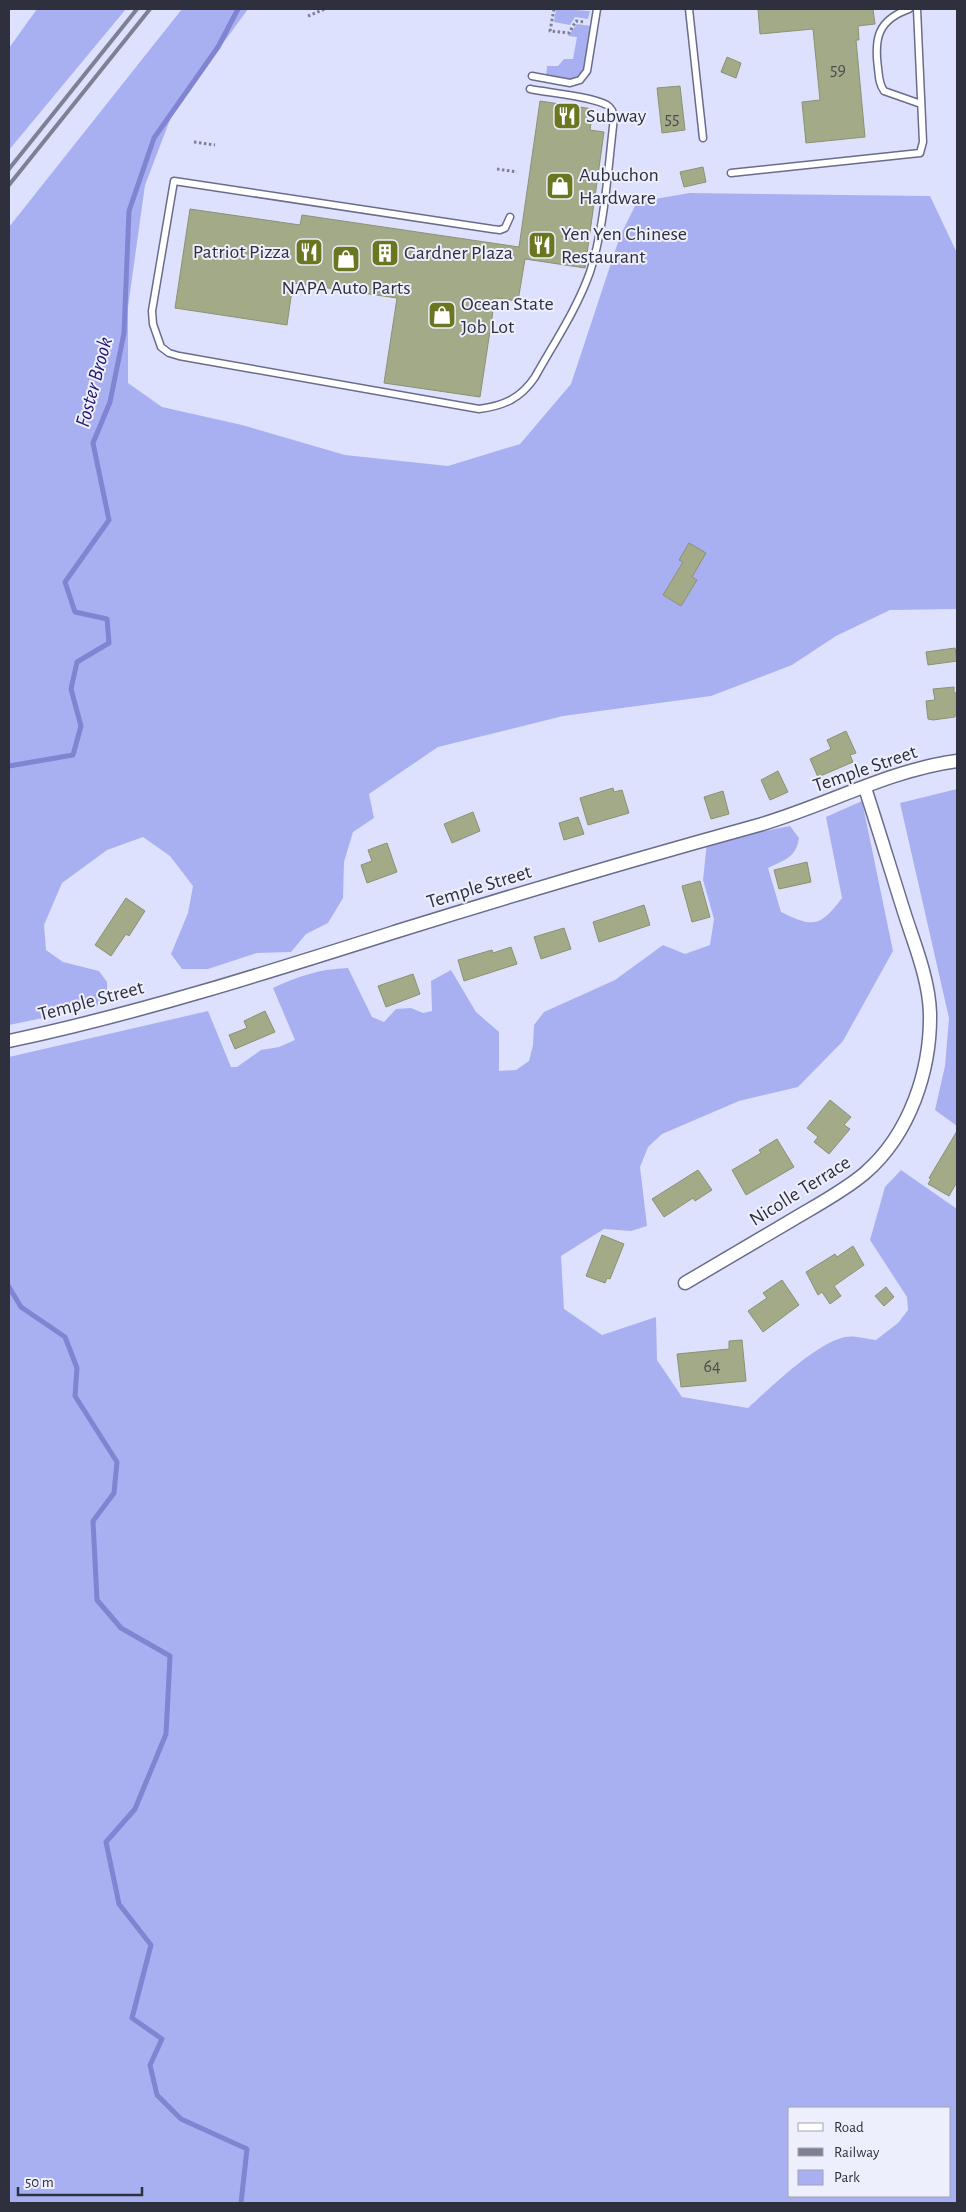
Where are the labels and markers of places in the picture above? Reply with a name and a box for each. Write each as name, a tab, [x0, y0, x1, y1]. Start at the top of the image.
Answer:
restaurant icon: Subway	[552, 101, 582, 131]
place label: Subway	[586, 106, 647, 126]
place label: Aubuchon Hardware	[579, 165, 659, 208]
shop icon: Aubuchon Hardware	[545, 171, 575, 201]
place label: Yen Yen Chinese Restaurant	[561, 224, 687, 267]
restaurant icon: Yen Yen Chinese Restaurant	[527, 230, 557, 260]
restaurant icon: Patriot Pizza	[294, 237, 324, 267]
building icon: Gardner Plaza	[370, 238, 400, 268]
place label: Patriot Pizza	[193, 242, 290, 262]
place label: Gardner Plaza	[404, 243, 513, 263]
shop icon: NAPA Auto Parts	[331, 244, 361, 274]
place label: NAPA Auto Parts	[281, 278, 411, 298]
place label: Ocean State Job Lot	[461, 294, 554, 337]
shop icon: Ocean State Job Lot	[427, 300, 457, 330]

